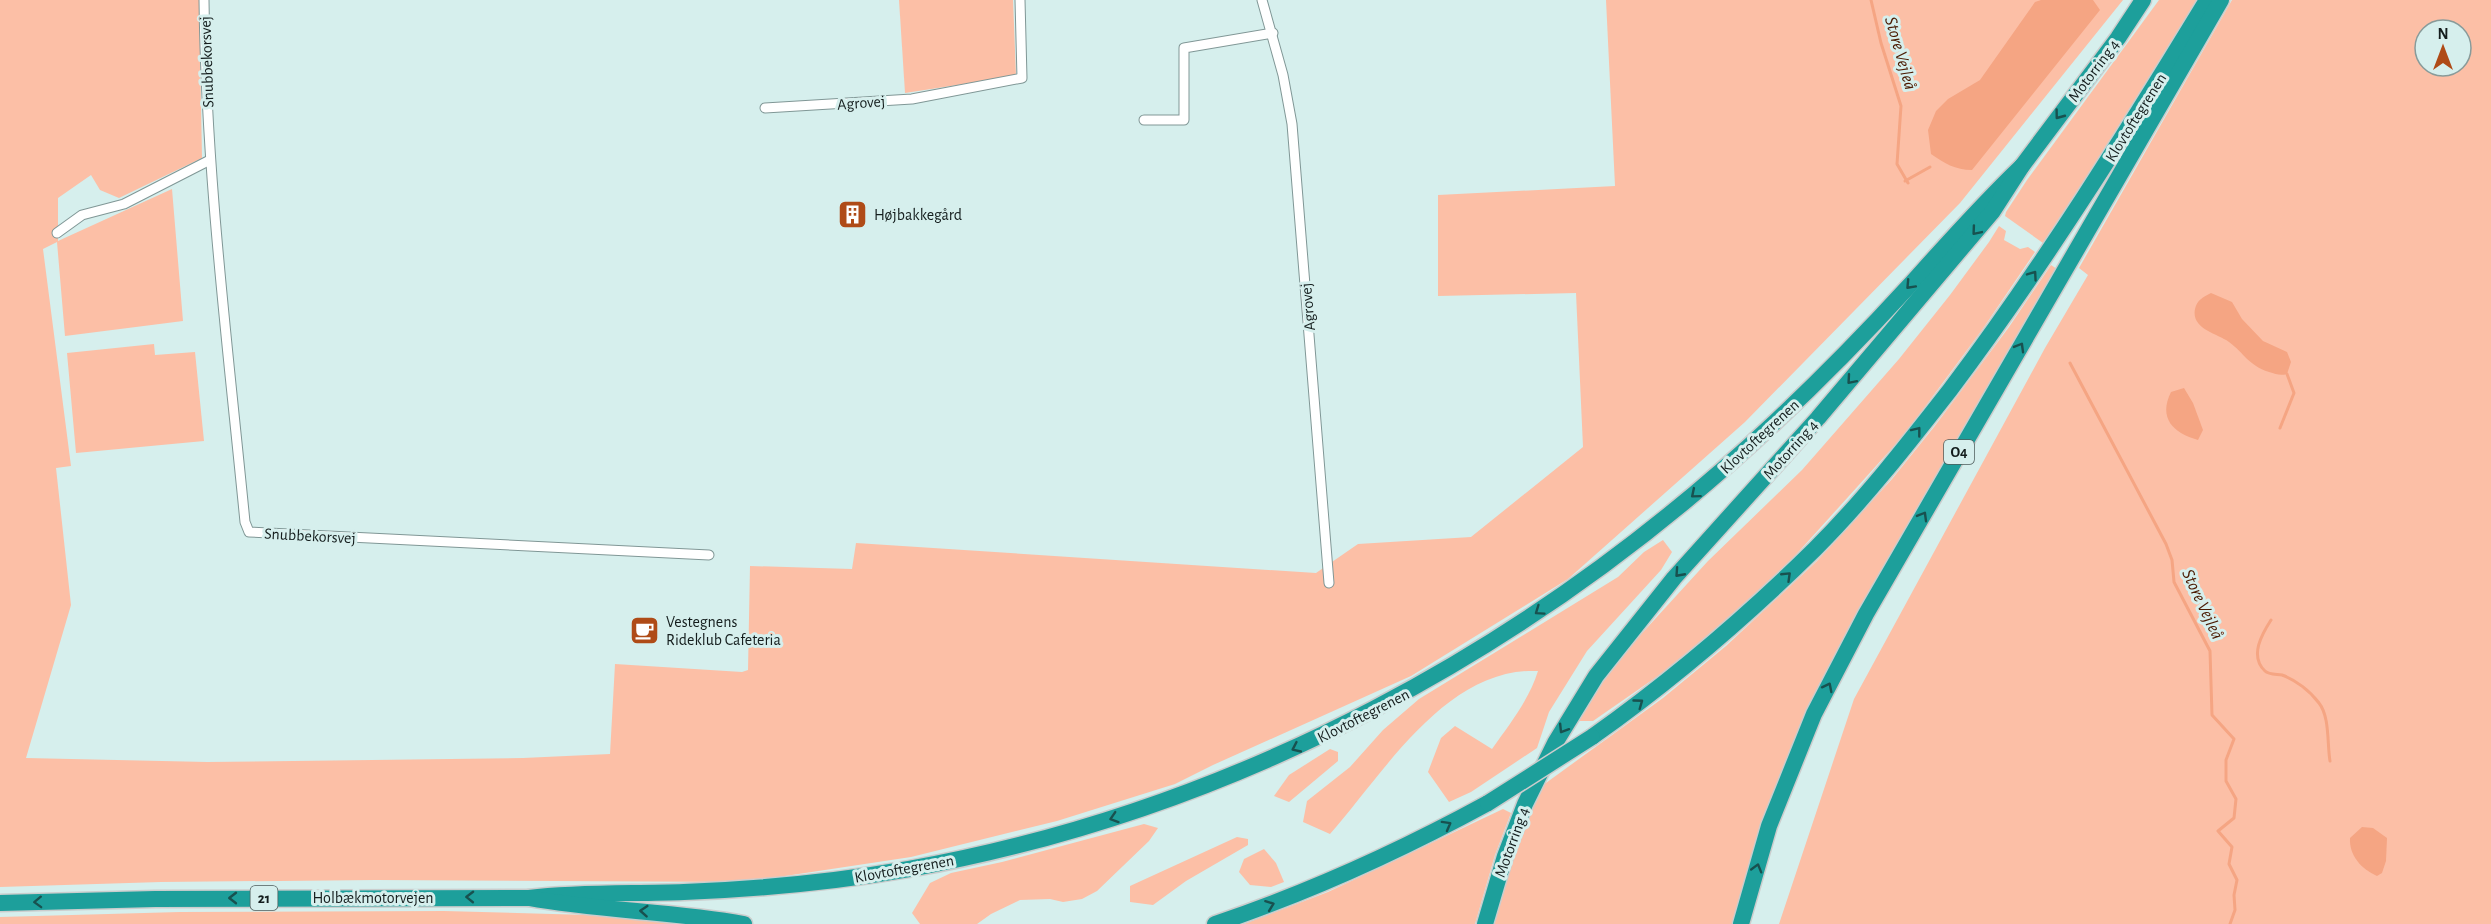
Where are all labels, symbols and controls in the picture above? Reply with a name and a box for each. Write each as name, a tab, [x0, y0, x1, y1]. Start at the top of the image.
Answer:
water label: Store Vejleå	[1881, 15, 1919, 92]
street label: Snubbekorsvej	[197, 16, 218, 108]
north arrow	[2413, 18, 2473, 78]
text: N	[2437, 26, 2449, 42]
street label: Motorring 4	[2065, 36, 2122, 105]
street label: Klovtoftegrenen	[2102, 71, 2169, 165]
street label: Agrovej	[837, 93, 886, 114]
one-way arrow	[2056, 109, 2067, 120]
building icon: Højbakkegård	[837, 198, 869, 230]
place label: Højbakkegård	[874, 207, 962, 224]
one-way arrow	[1973, 224, 1984, 235]
one-way arrow	[2026, 270, 2037, 281]
one-way arrow	[1906, 278, 1917, 289]
street label: Agrovej	[1298, 282, 1319, 332]
one-way arrow	[2013, 343, 2024, 353]
one-way arrow	[1847, 373, 1858, 384]
street label: Klovtoftegrenen	[1717, 397, 1802, 477]
street label: Motorring 4	[1760, 417, 1821, 482]
one-way arrow	[1910, 427, 1921, 438]
road number: O4	[1944, 440, 1974, 464]
one-way arrow	[1691, 486, 1702, 497]
one-way arrow	[1915, 512, 1927, 522]
street label: Snubbekorsvej	[264, 526, 356, 547]
one-way arrow	[1675, 566, 1686, 577]
water label: Store Vejleå	[2178, 567, 2226, 642]
one-way arrow	[1780, 572, 1790, 583]
one-way arrow	[1535, 604, 1546, 615]
cafe icon: Vestegnens Rideklub Cafeteria	[629, 614, 661, 646]
place label: Vestegnens Rideklub Cafeteria	[666, 614, 781, 648]
one-way arrow	[1821, 682, 1833, 693]
street label: Klovtoftegrenen	[1315, 686, 1412, 746]
one-way arrow	[1633, 700, 1644, 711]
one-way arrow	[1559, 723, 1571, 733]
one-way arrow	[1292, 740, 1303, 752]
street label: Motorring 4	[1492, 805, 1532, 880]
one-way arrow	[1109, 810, 1120, 823]
one-way arrow	[1441, 821, 1452, 832]
street label: Klovtoftegrenen	[853, 852, 955, 886]
one-way arrow	[1750, 863, 1762, 874]
road number: 21	[250, 886, 278, 910]
street label: Holbækmotorvejen	[312, 890, 434, 907]
one-way arrow	[466, 891, 475, 903]
one-way arrow	[229, 892, 238, 904]
one-way arrow	[34, 896, 43, 909]
one-way arrow	[1264, 899, 1275, 912]
one-way arrow	[639, 905, 648, 918]

